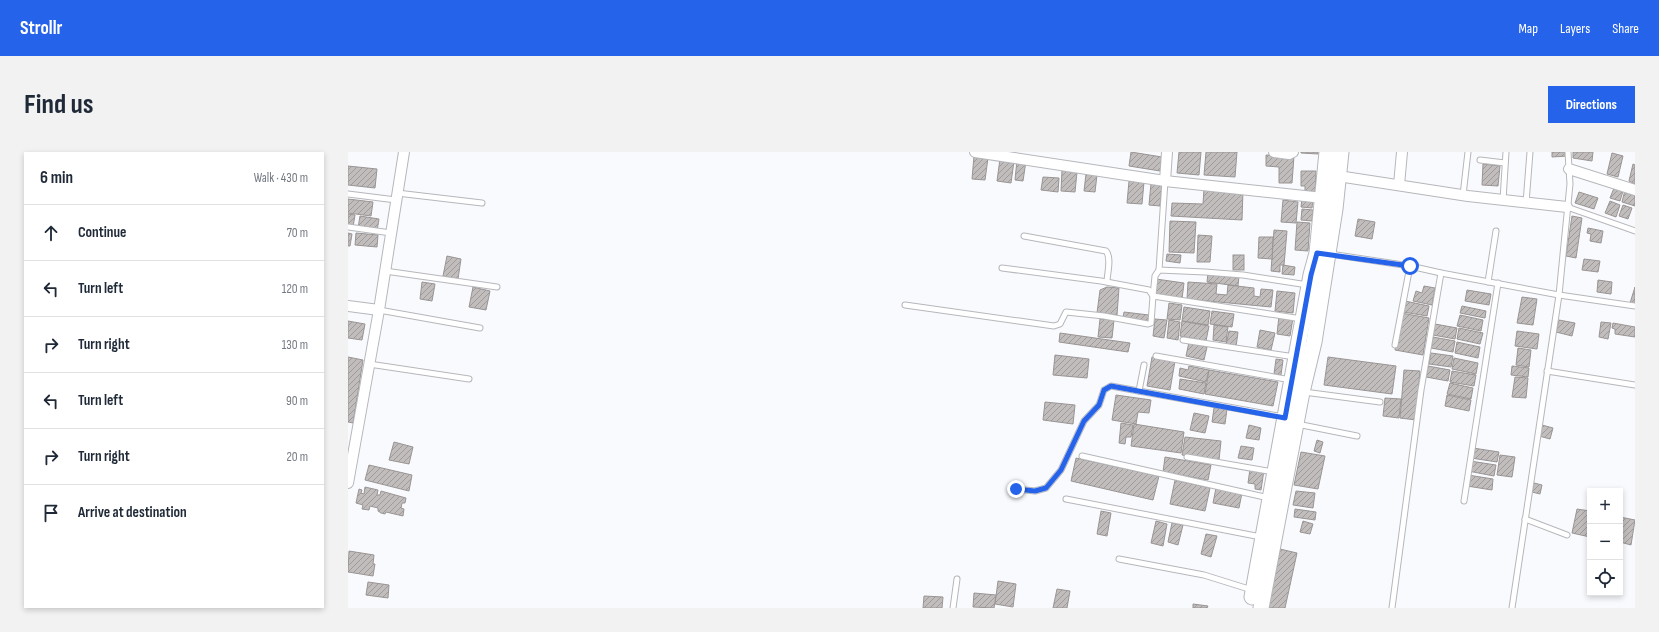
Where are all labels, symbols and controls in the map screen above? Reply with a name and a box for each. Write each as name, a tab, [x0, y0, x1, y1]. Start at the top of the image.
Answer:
text: Strollr	[20, 17, 62, 40]
text: Map	[1518, 20, 1538, 37]
text: Layers	[1560, 20, 1590, 37]
text: Share	[1612, 20, 1639, 37]
button: Directions	[1548, 86, 1635, 123]
text: Find us	[24, 88, 93, 121]
text: 6 min	[40, 168, 73, 188]
text: Walk · 430 m	[254, 170, 308, 186]
icon: ahead	[40, 222, 62, 244]
text: Continue	[78, 223, 127, 242]
text: 70 m	[287, 225, 308, 241]
route start	[1401, 257, 1419, 275]
icon: left	[40, 278, 62, 300]
text: Turn left	[78, 279, 123, 298]
text: 120 m	[282, 281, 308, 297]
icon: right	[40, 334, 62, 356]
text: Turn right	[78, 335, 130, 354]
text: 130 m	[282, 337, 308, 353]
icon: left	[40, 390, 62, 412]
text: Turn left	[78, 391, 123, 410]
text: 90 m	[286, 393, 308, 409]
icon: right	[40, 446, 62, 468]
text: Turn right	[78, 447, 130, 466]
text: 20 m	[286, 449, 308, 465]
route end	[1007, 480, 1025, 498]
map controls	[1587, 488, 1623, 596]
button: +	[1587, 488, 1623, 524]
icon: arrive	[40, 502, 62, 524]
text: Arrive at destination	[78, 503, 187, 522]
button: −	[1587, 524, 1623, 560]
button: locate	[1587, 560, 1623, 596]

